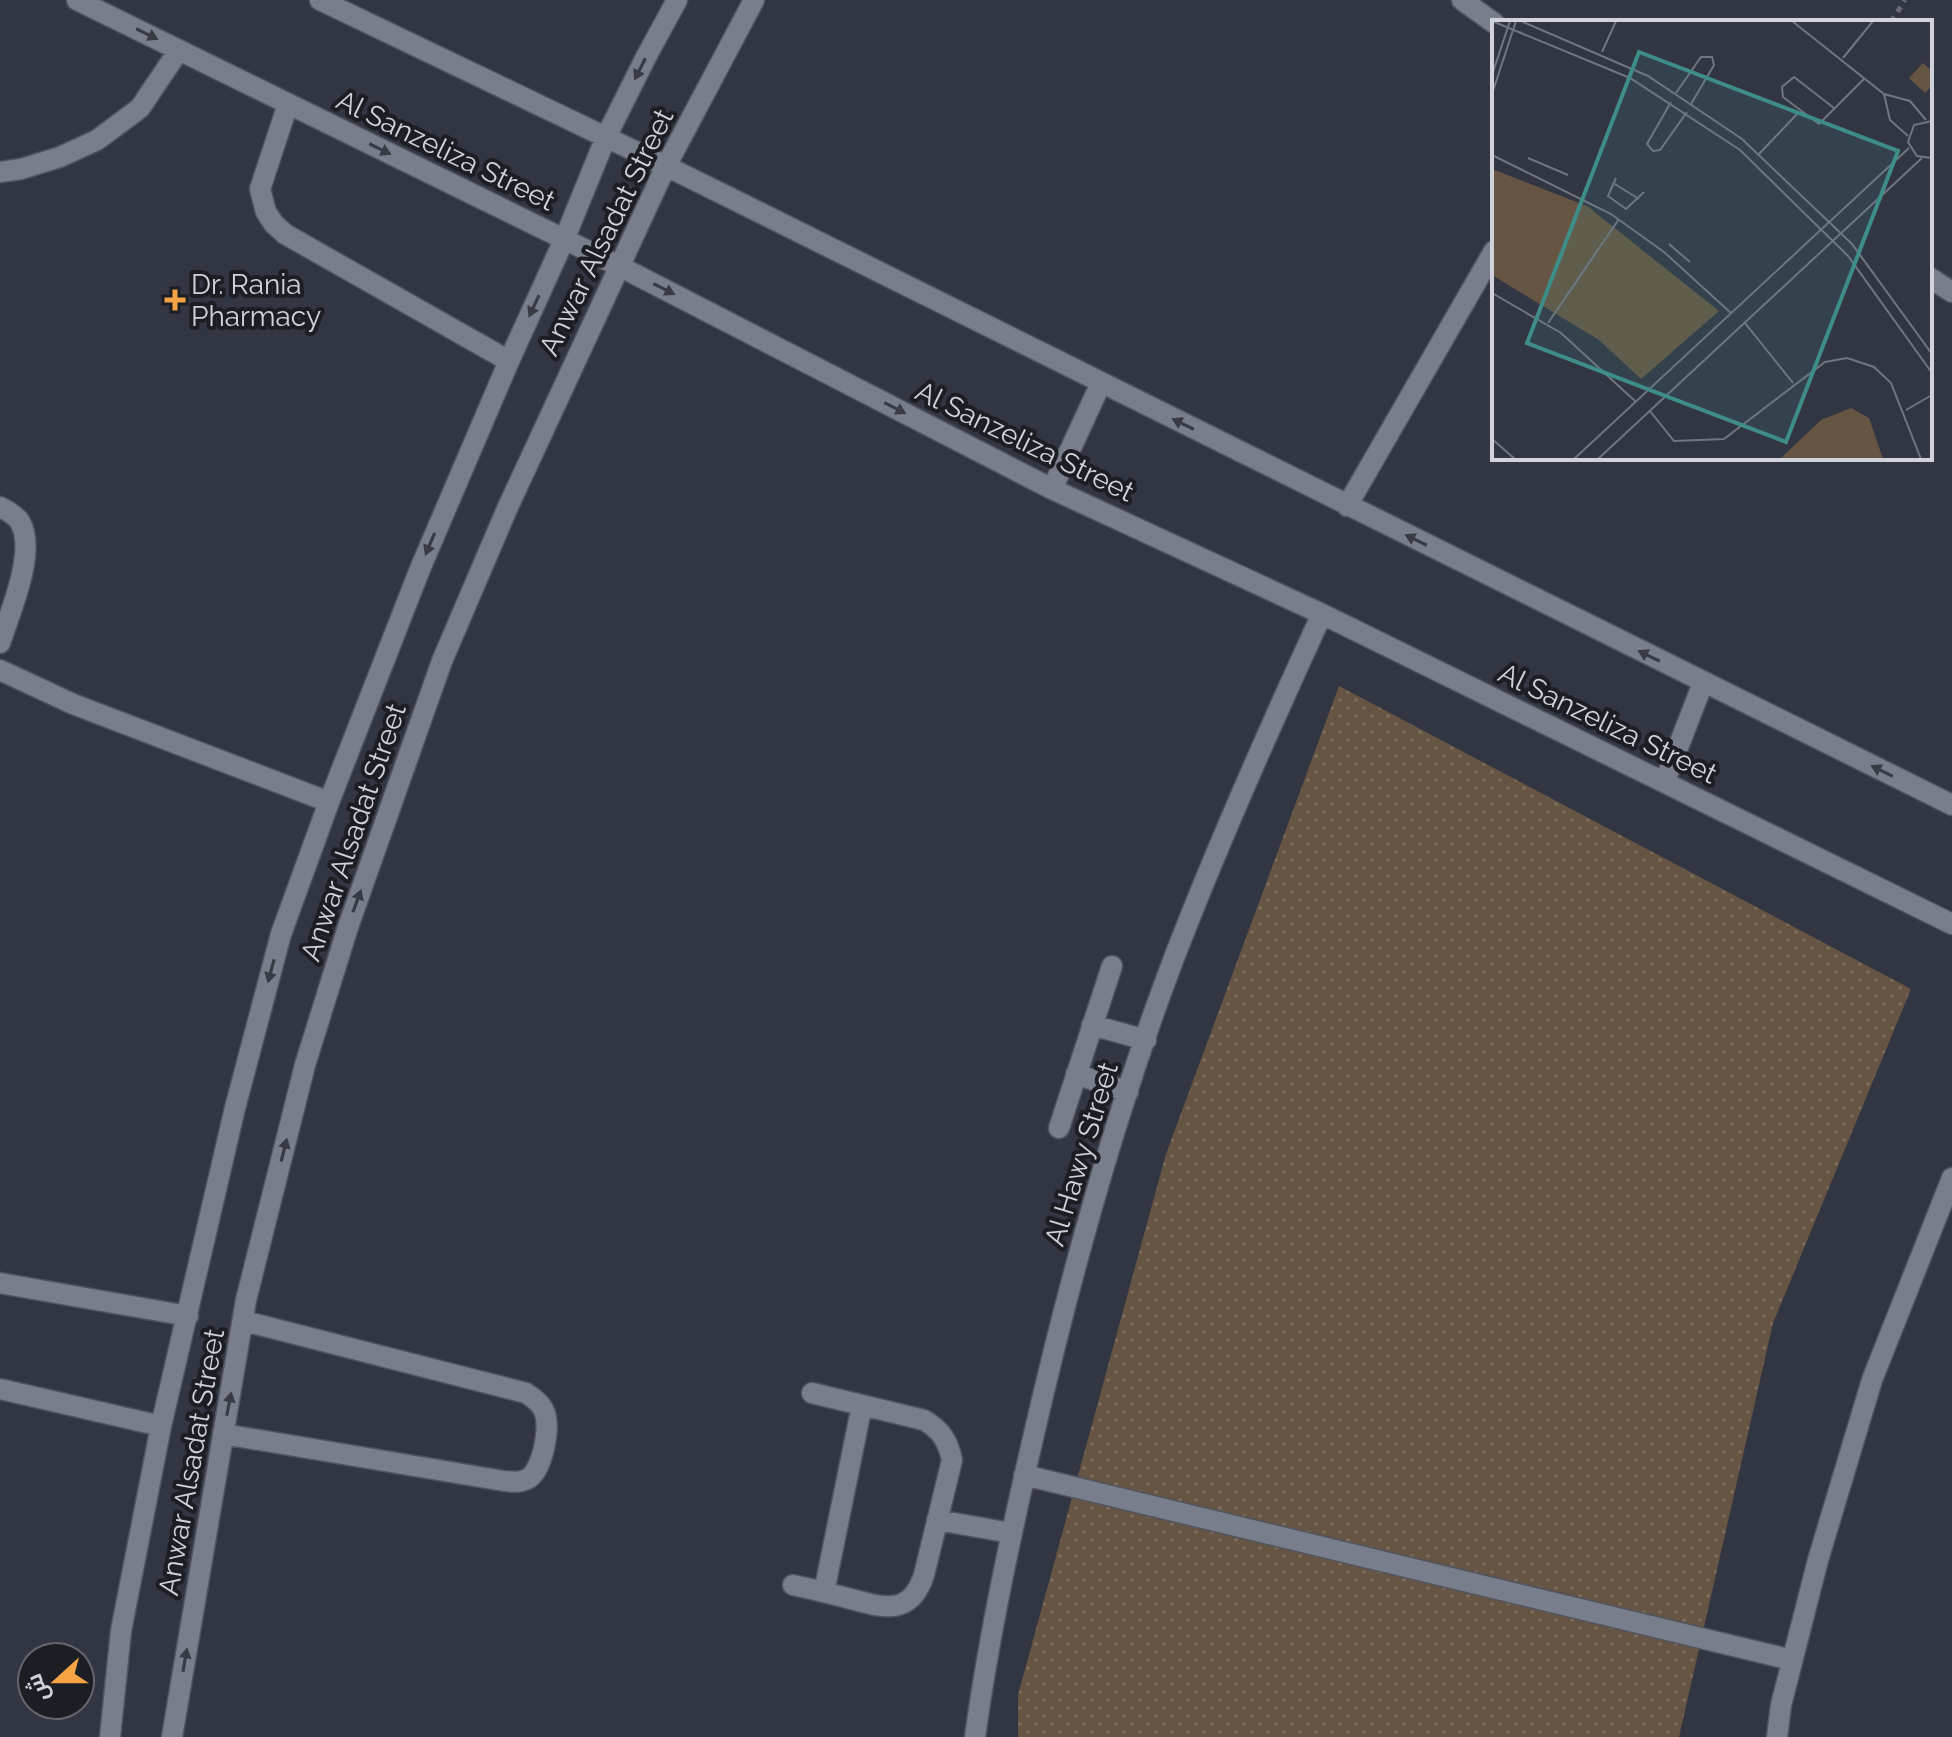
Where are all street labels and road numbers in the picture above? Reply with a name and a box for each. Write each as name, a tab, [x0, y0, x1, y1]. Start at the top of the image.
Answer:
street label: Al Sanzeliza Street	[331, 83, 561, 218]
street label: Anwar Alsadat Street	[532, 103, 681, 361]
street label: Al Sanzeliza Street	[910, 374, 1140, 509]
street label: Al Sanzeliza Street	[1493, 656, 1723, 791]
street label: Anwar Alsadat Street	[294, 699, 413, 965]
street label: Al Hawy Street	[1038, 1058, 1125, 1250]
street label: Anwar Alsadat Street	[152, 1326, 231, 1598]

